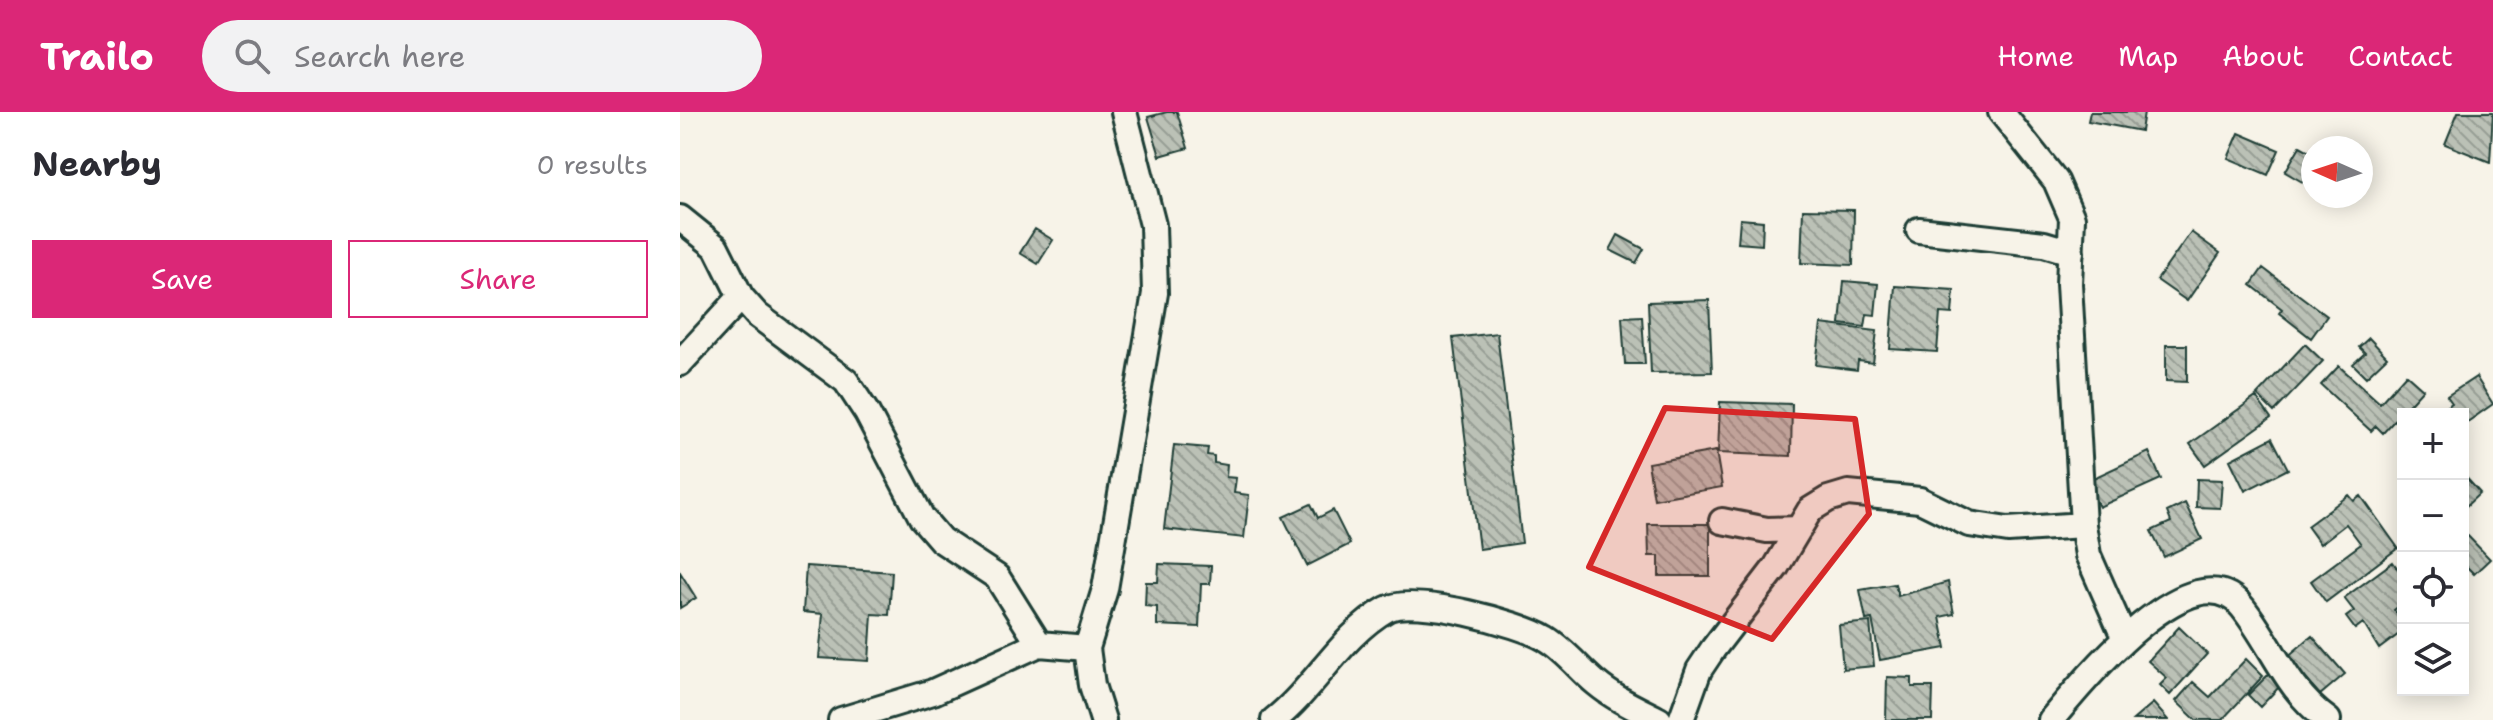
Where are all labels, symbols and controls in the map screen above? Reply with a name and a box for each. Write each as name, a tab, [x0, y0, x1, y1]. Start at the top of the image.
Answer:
search box	[202, 20, 762, 92]
text: Trailo	[40, 31, 154, 82]
icon: search	[230, 34, 274, 78]
text: Search here	[294, 36, 465, 77]
text: Home	[1997, 37, 2074, 75]
text: Map	[2118, 37, 2178, 75]
text: About	[2222, 37, 2304, 75]
text: Contact	[2348, 37, 2453, 75]
north arrow	[2301, 136, 2373, 208]
text: Nearby	[32, 141, 162, 187]
text: 0 results	[536, 147, 648, 182]
button: Save	[32, 240, 332, 318]
button: Share	[348, 240, 648, 318]
map controls	[2397, 408, 2469, 696]
button: +	[2397, 408, 2469, 480]
button: −	[2397, 480, 2469, 552]
button: locate	[2397, 552, 2469, 624]
button: layers	[2397, 624, 2469, 696]

